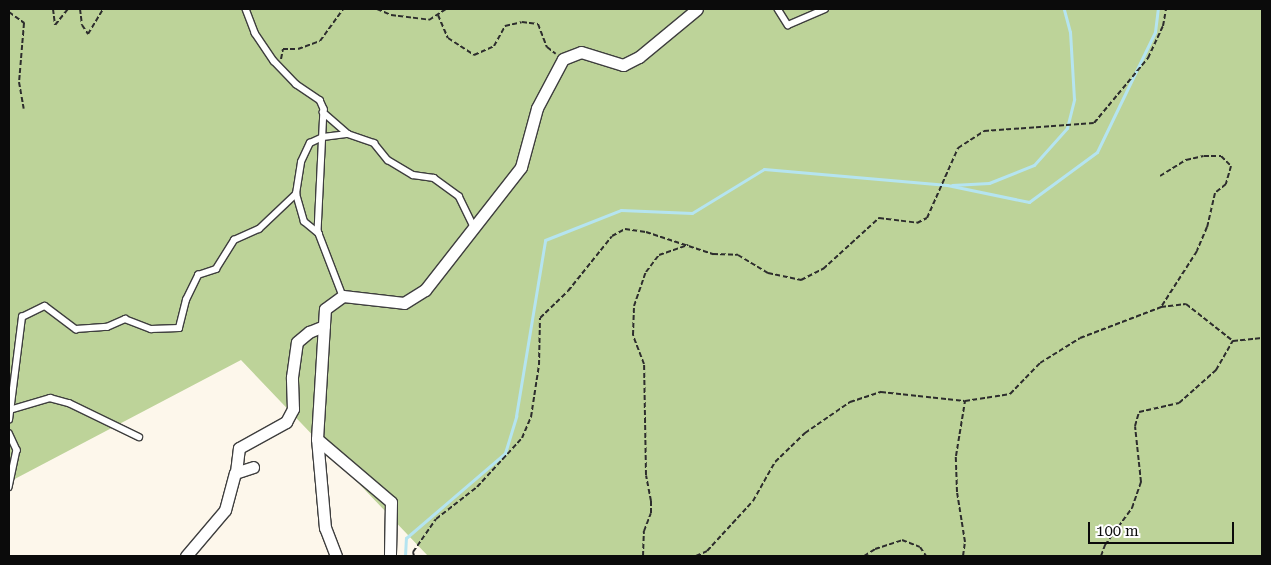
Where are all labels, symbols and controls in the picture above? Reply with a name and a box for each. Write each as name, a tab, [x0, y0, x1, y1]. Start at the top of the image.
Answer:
scale bar	[1091, 512, 1237, 544]
text: 100 m	[1096, 522, 1139, 540]

